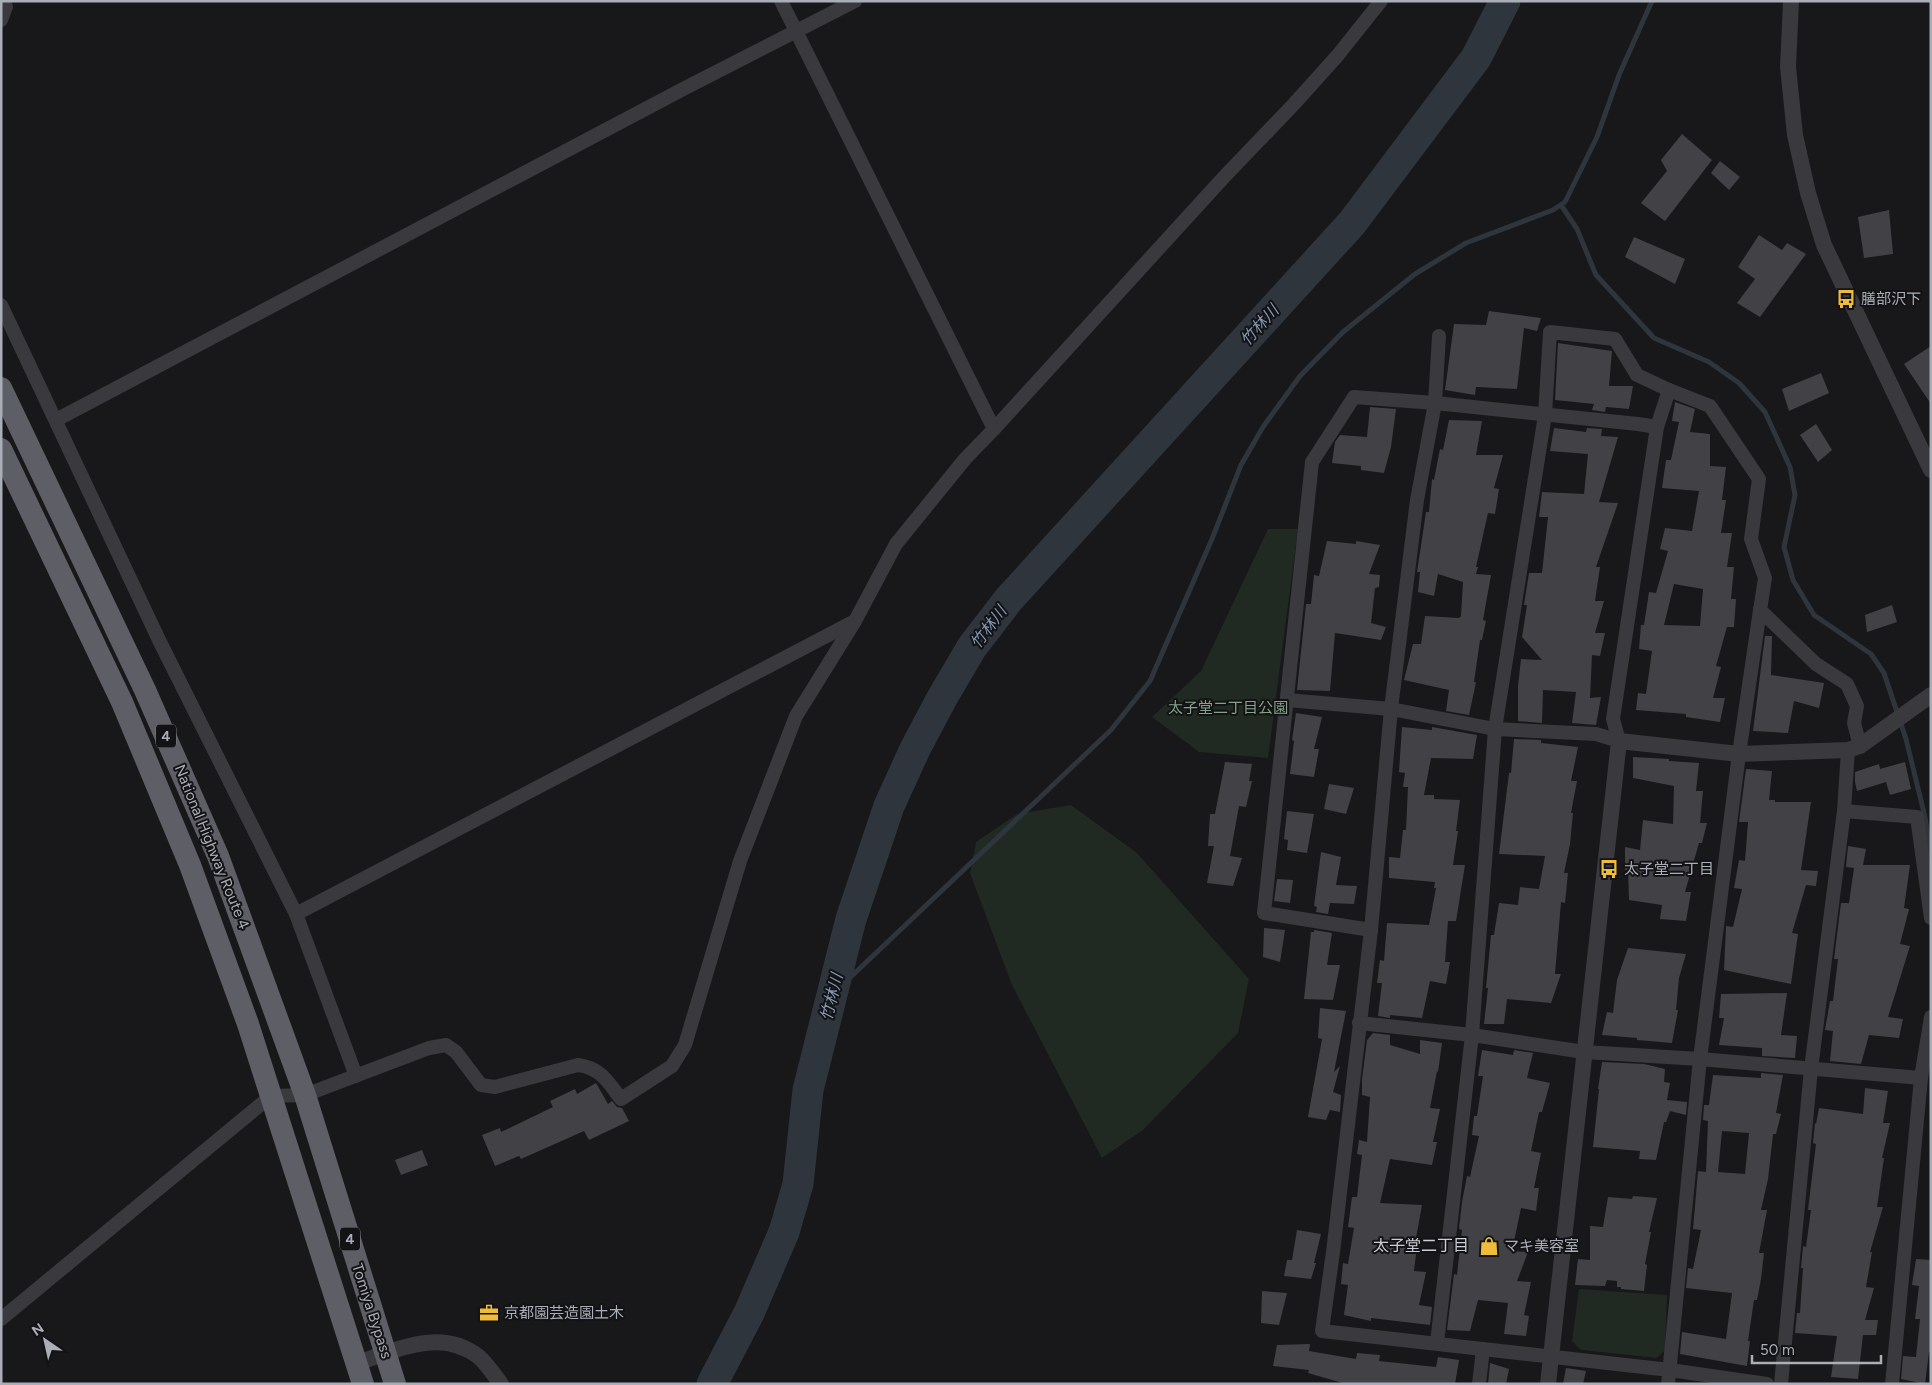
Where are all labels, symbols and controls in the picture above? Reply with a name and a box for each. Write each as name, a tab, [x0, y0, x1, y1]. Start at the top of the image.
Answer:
bus stop icon: 膳部沢下	[1835, 288, 1857, 310]
place label: 膳部沢下	[1861, 290, 1921, 308]
water label: 竹林川	[1236, 300, 1284, 350]
water label: 竹林川	[966, 601, 1012, 652]
park label: 太子堂二丁目公園	[1168, 699, 1288, 717]
road number: 4	[156, 724, 176, 748]
street label: National Highway Route 4	[171, 762, 253, 932]
bus stop icon: 太子堂二丁目	[1598, 858, 1620, 880]
place label: 太子堂二丁目	[1624, 860, 1714, 878]
water label: 竹林川	[816, 970, 847, 1023]
road number: 4	[340, 1228, 360, 1250]
shop icon: マキ美容室	[1478, 1235, 1500, 1257]
district label: 太子堂二丁目	[1373, 1236, 1469, 1255]
place label: マキ美容室	[1504, 1237, 1579, 1255]
street label: Tomiya Bypass	[348, 1261, 396, 1361]
office icon: 京都園芸造園土木	[478, 1302, 500, 1324]
place label: 京都園芸造園土木	[504, 1304, 624, 1322]
north arrow	[20, 1315, 70, 1365]
text: N	[29, 1320, 47, 1340]
scale bar	[1752, 1332, 1881, 1364]
text: 50 m	[1760, 1341, 1795, 1359]

